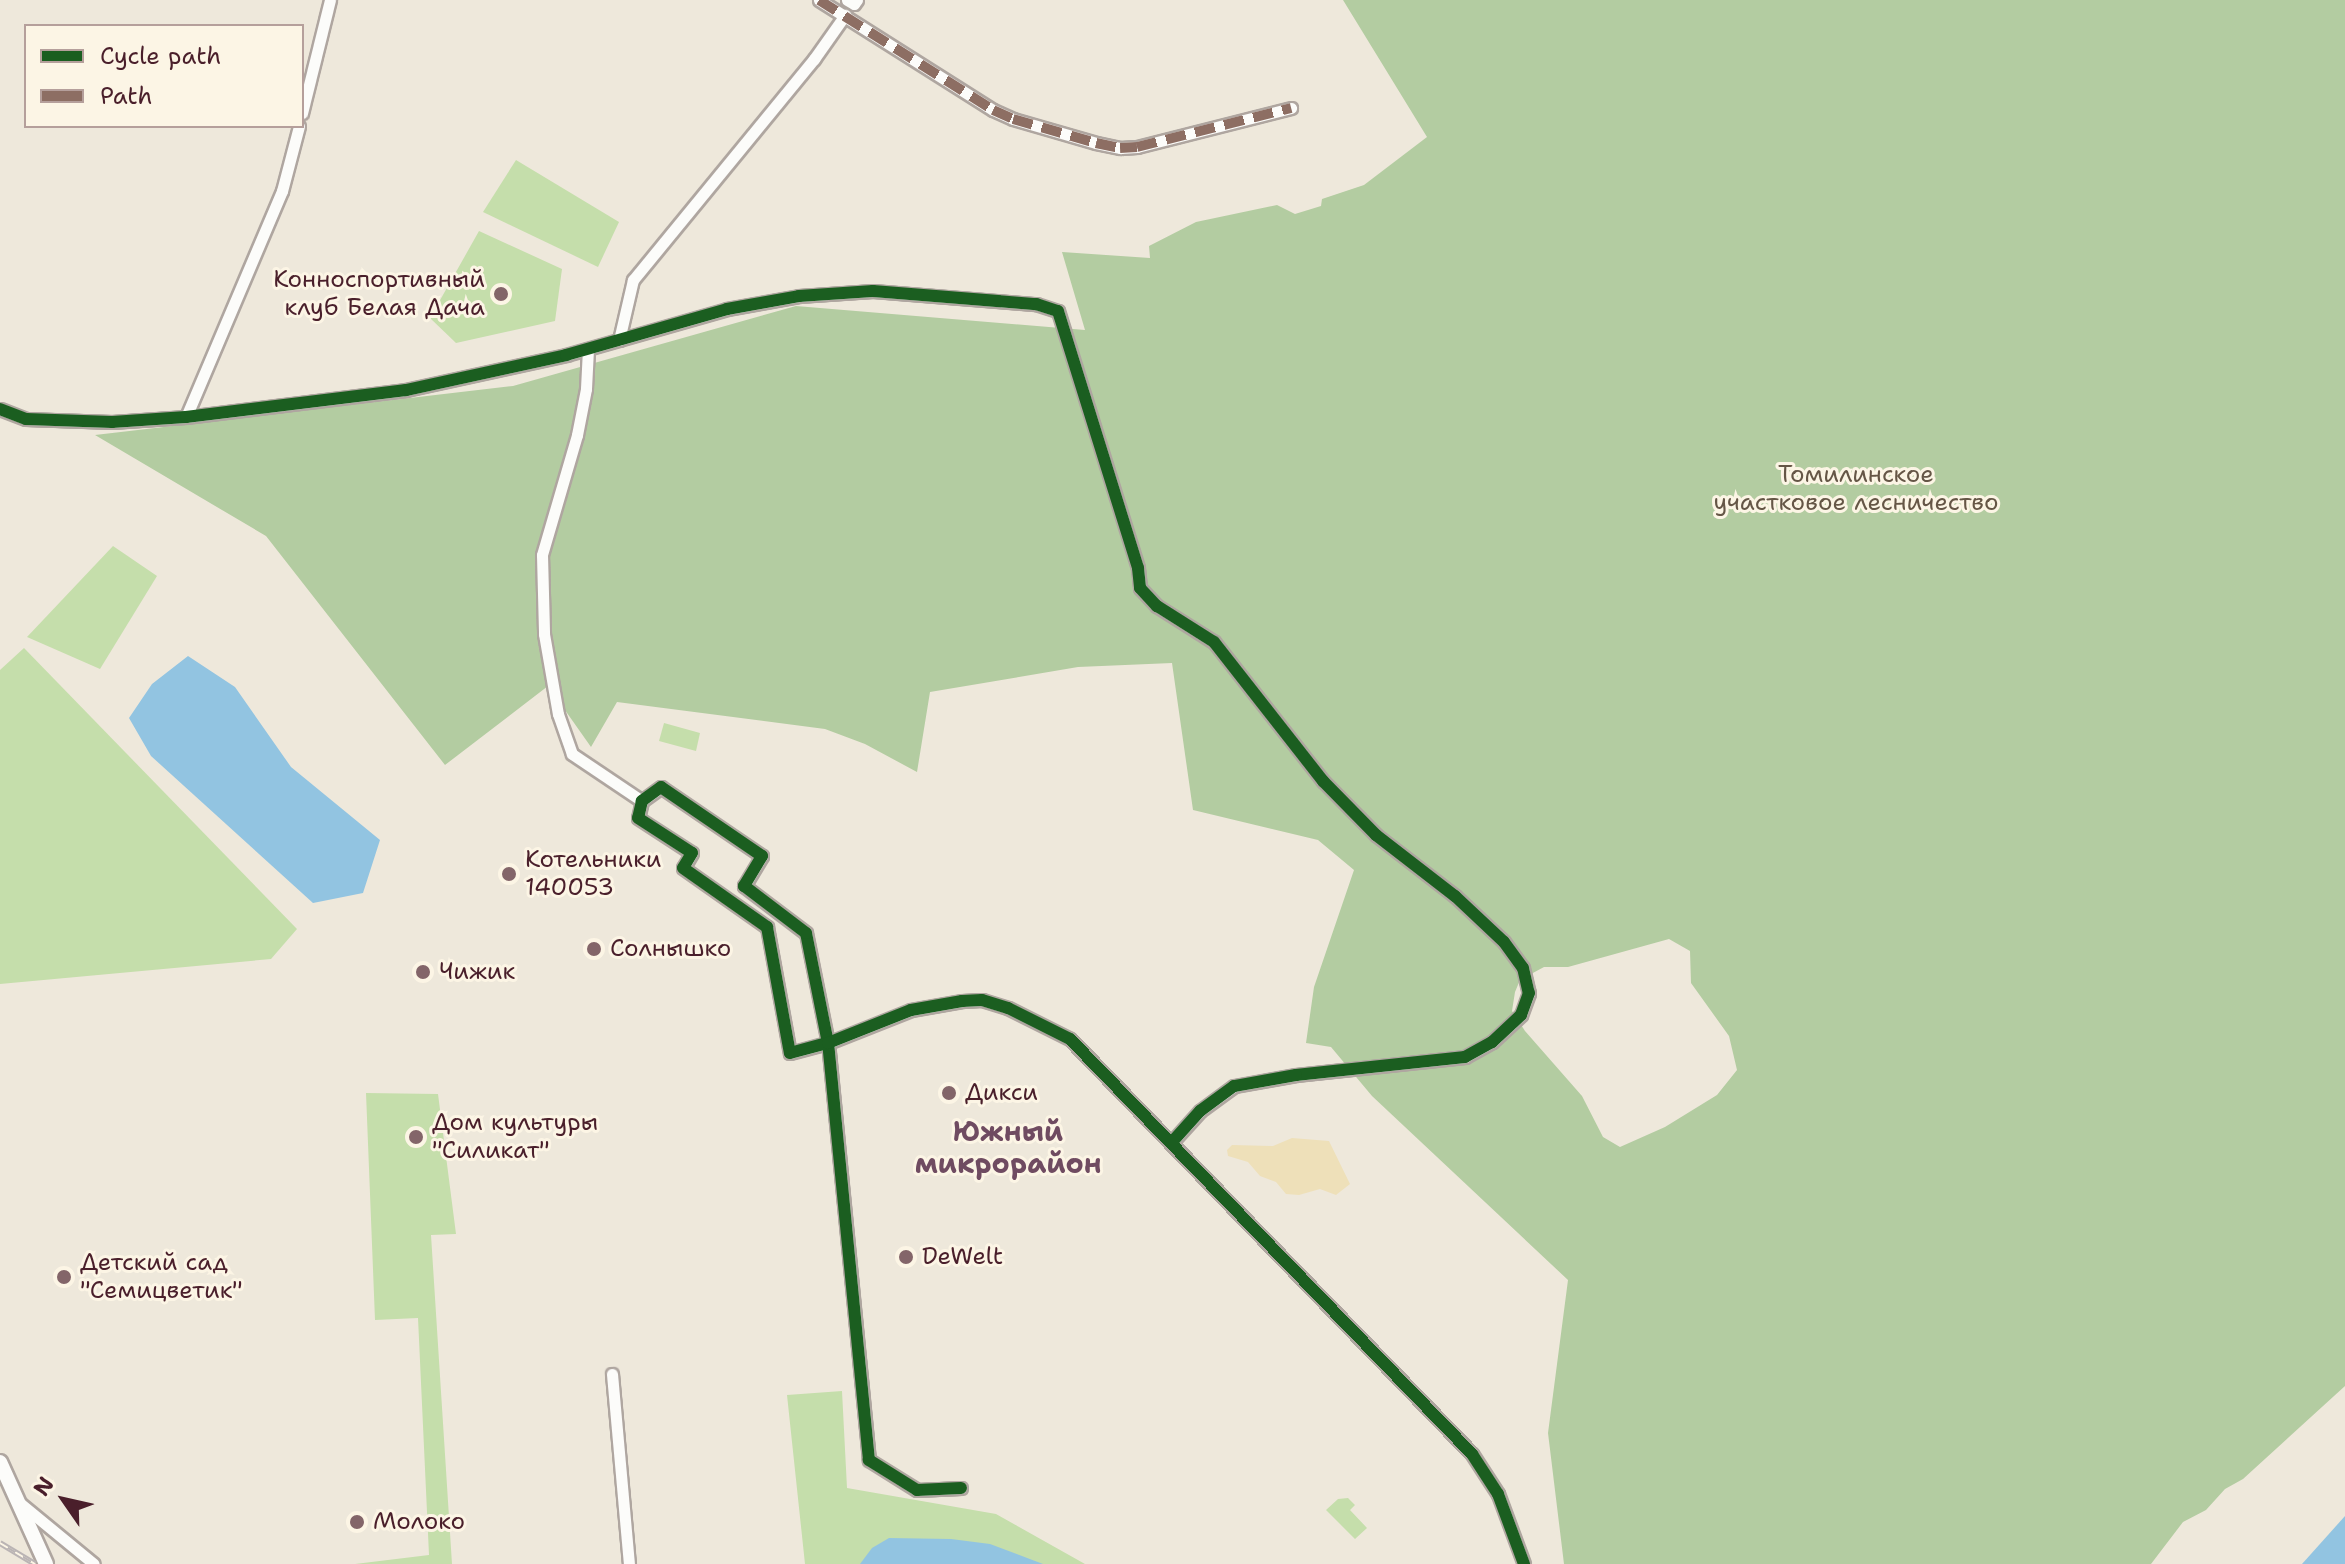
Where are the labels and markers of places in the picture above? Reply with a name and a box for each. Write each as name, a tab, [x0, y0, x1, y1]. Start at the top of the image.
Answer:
place label: Конноспортивный клуб Белая Дача	[273, 266, 485, 322]
marker: Конноспортивный клуб Белая Дача	[492, 285, 510, 303]
place label: Котельники 140053	[525, 846, 661, 902]
marker: Котельники 140053	[500, 865, 518, 883]
place label: Солнышко	[610, 935, 731, 963]
marker: Солнышко	[585, 940, 603, 958]
place label: Чижик	[439, 958, 515, 986]
marker: Чижик	[414, 963, 432, 981]
place label: Дикси	[965, 1079, 1038, 1107]
marker: Дикси	[940, 1084, 958, 1102]
place label: Дом культуры "Силикат"	[432, 1109, 598, 1165]
marker: Дом культуры "Силикат"	[407, 1128, 425, 1146]
place label: DeWelt	[922, 1243, 1003, 1271]
marker: DeWelt	[897, 1248, 915, 1266]
place label: Детский сад "Семицветик"	[80, 1249, 243, 1305]
marker: Детский сад "Семицветик"	[55, 1268, 73, 1286]
place label: Молоко	[373, 1508, 465, 1536]
marker: Молоко	[348, 1513, 366, 1531]

